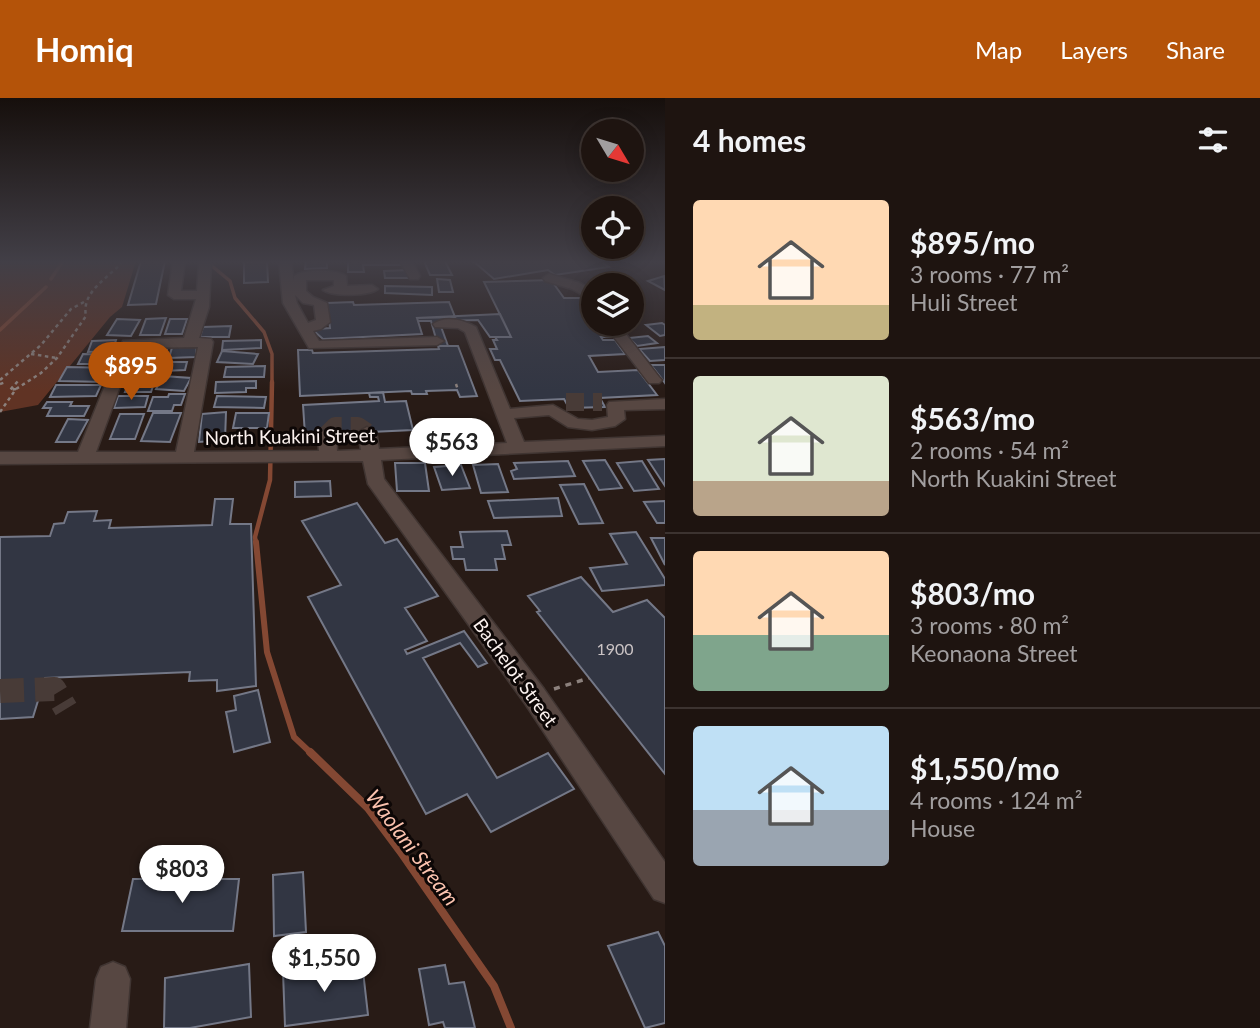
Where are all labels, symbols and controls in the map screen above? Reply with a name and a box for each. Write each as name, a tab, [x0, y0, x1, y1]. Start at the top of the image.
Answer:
text: Homiq	[35, 29, 134, 69]
text: Map	[975, 35, 1022, 64]
text: Layers	[1060, 35, 1128, 64]
text: Share	[1166, 35, 1225, 64]
north arrow	[581, 119, 644, 182]
map controls	[581, 119, 644, 336]
icon: filters	[1194, 121, 1232, 159]
text: 4 homes	[693, 122, 806, 158]
button: locate	[581, 196, 644, 259]
text: $895/mo	[910, 224, 1035, 260]
icon: home	[749, 228, 833, 312]
text: 3 rooms · 77 m²	[910, 260, 1069, 288]
button: layers	[581, 273, 644, 336]
text: Huli Street	[910, 288, 1018, 316]
pin: $895	[90, 342, 172, 402]
text: $895	[104, 351, 158, 379]
text: $563/mo	[910, 400, 1035, 436]
icon: home	[749, 404, 833, 488]
pin: $563	[411, 418, 493, 478]
street label: North Kuakini Street	[205, 423, 376, 449]
text: $563	[425, 427, 479, 455]
text: 2 rooms · 54 m²	[910, 436, 1069, 464]
text: North Kuakini Street	[910, 464, 1117, 492]
text: $803/mo	[910, 575, 1035, 611]
icon: home	[749, 579, 833, 663]
text: 3 rooms · 80 m²	[910, 611, 1069, 639]
street label: Bachelot Street	[469, 613, 563, 731]
house number: 1900	[596, 639, 634, 658]
text: Keonaona Street	[910, 639, 1078, 667]
text: $1,550/mo	[910, 750, 1059, 786]
icon: home	[749, 754, 833, 838]
water label: Waolani Stream	[361, 784, 465, 910]
text: 4 rooms · 124 m²	[910, 786, 1082, 814]
text: House	[910, 814, 975, 842]
pin: $803	[141, 846, 223, 905]
text: $803	[155, 854, 209, 882]
pin: $1,550	[267, 934, 381, 994]
text: $1,550	[288, 943, 360, 971]

